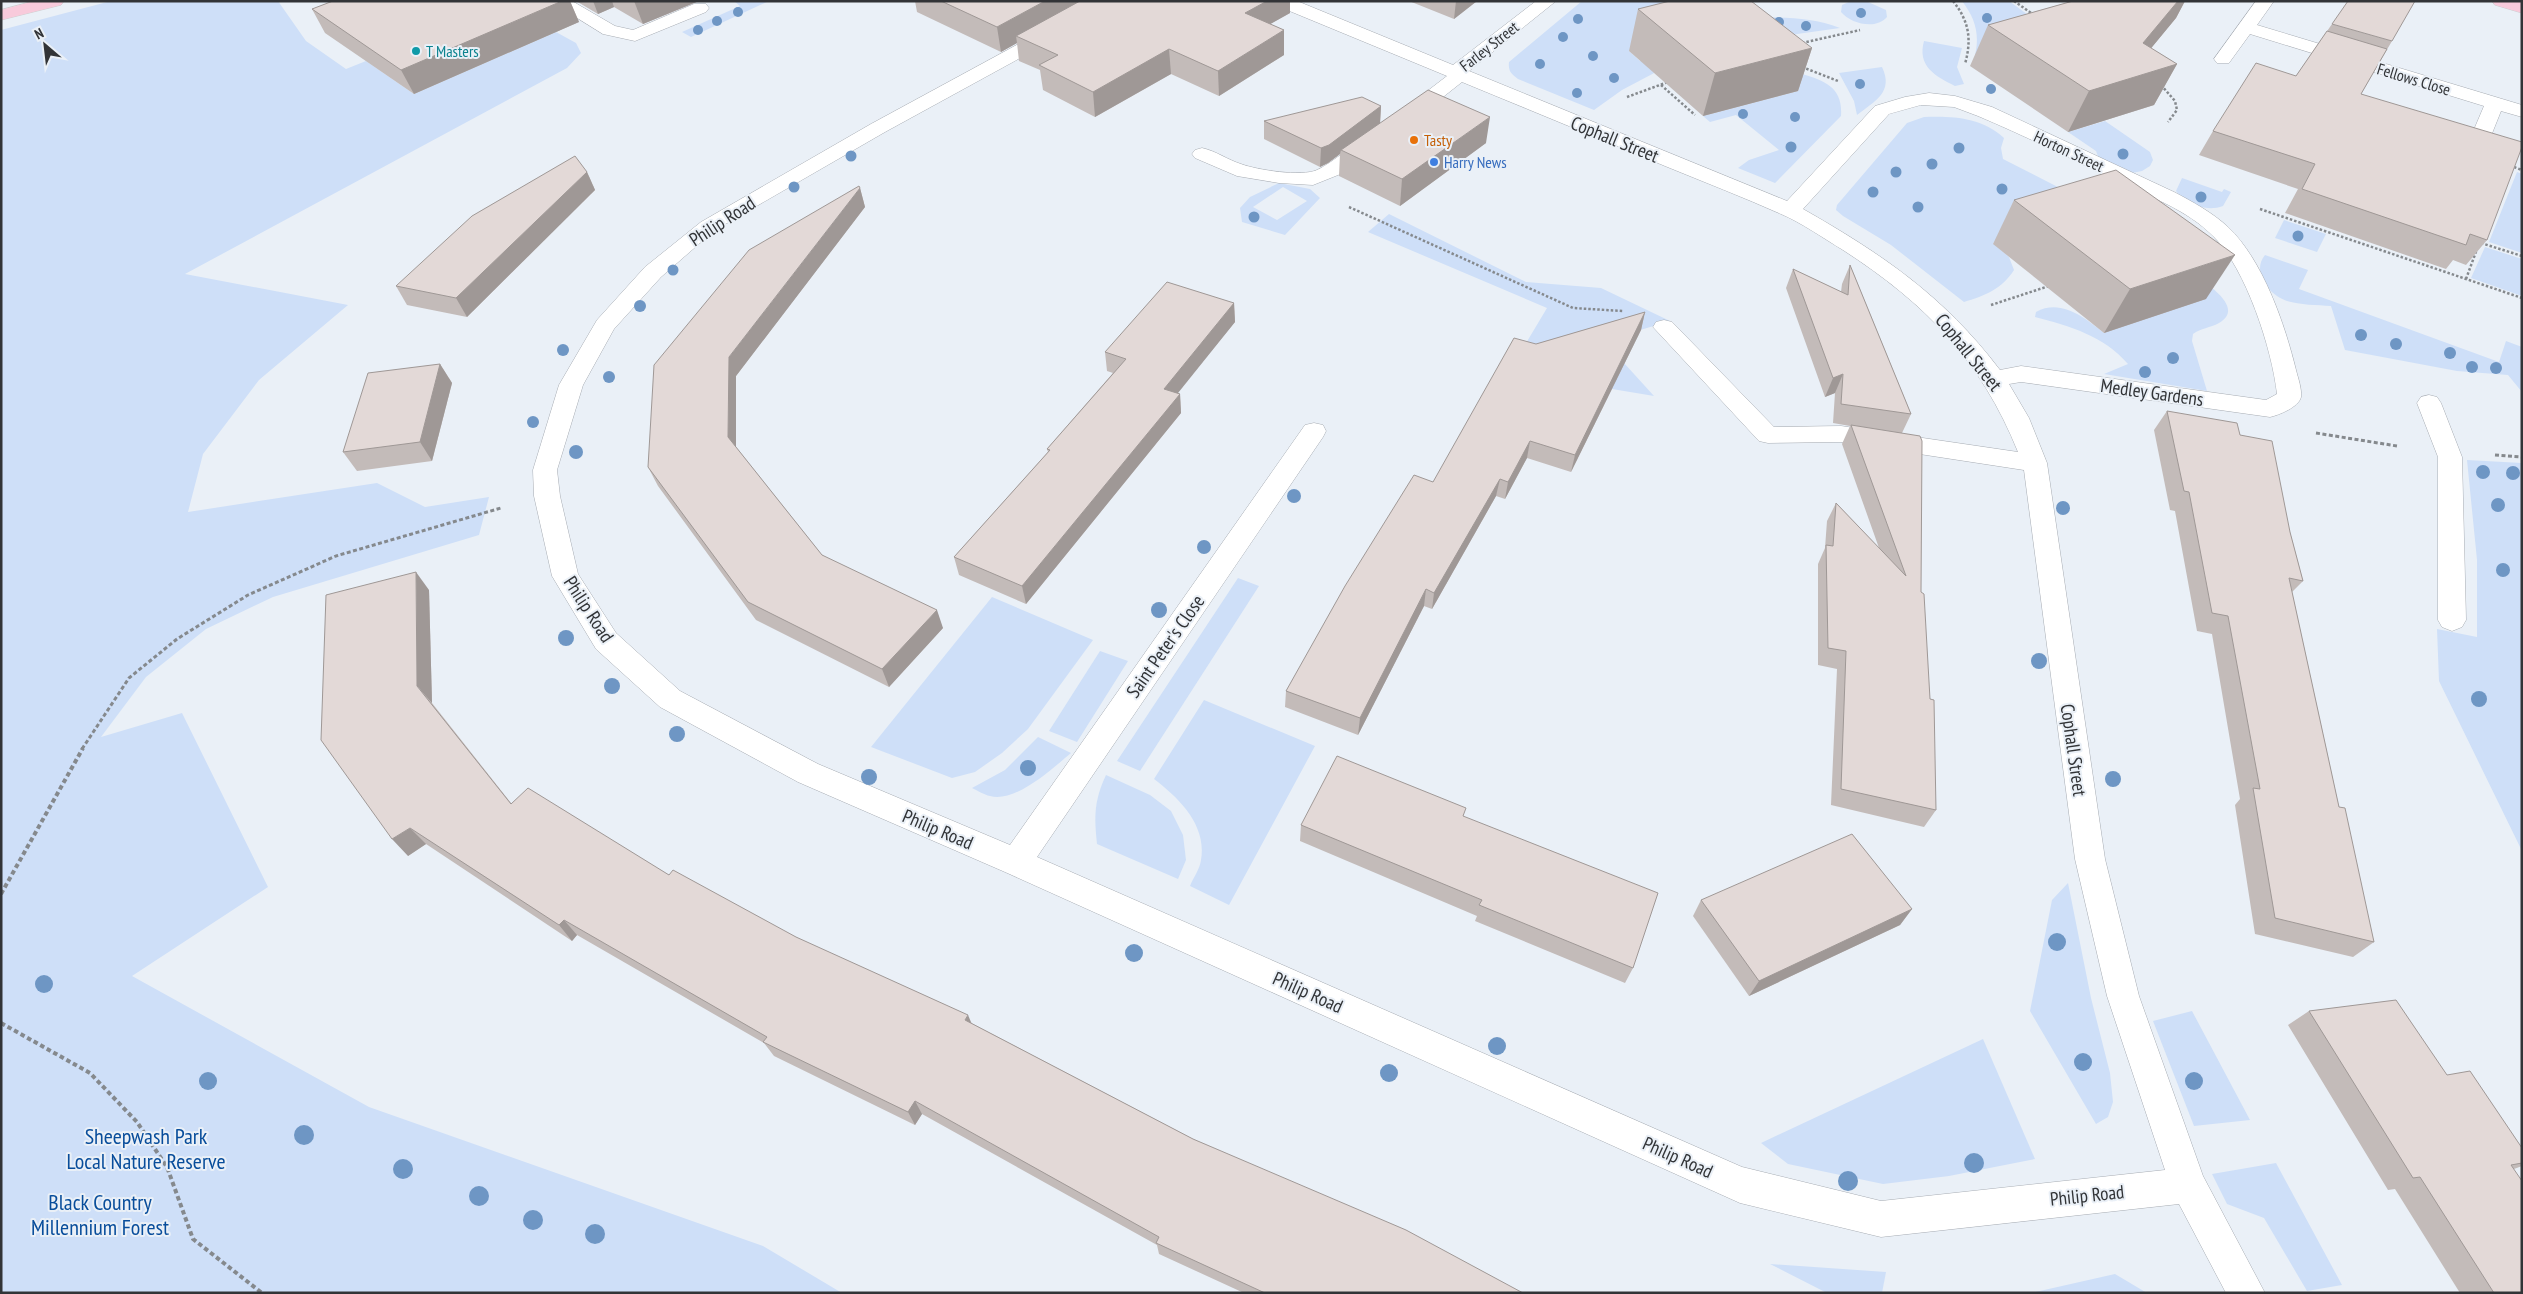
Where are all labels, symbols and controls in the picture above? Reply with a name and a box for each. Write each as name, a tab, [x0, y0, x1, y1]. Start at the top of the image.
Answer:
street label: Farley Street	[1455, 16, 1523, 75]
north arrow	[20, 20, 70, 70]
text: N	[31, 24, 46, 43]
place label: T Masters	[426, 41, 479, 61]
marker: T Masters	[410, 45, 422, 57]
street label: Fellows Close	[2375, 58, 2453, 100]
street label: Cophall Street	[1567, 110, 1663, 168]
street label: Horton Street	[2031, 126, 2108, 176]
place label: Tasty	[1424, 130, 1452, 150]
marker: Tasty	[1408, 134, 1420, 146]
place label: Harry News	[1444, 152, 1507, 172]
marker: Harry News	[1428, 156, 1440, 168]
street label: Philip Road	[684, 191, 760, 251]
street label: Cophall Street	[1930, 308, 2008, 396]
street label: Medley Gardens	[2099, 373, 2205, 411]
street label: Philip Road	[559, 571, 619, 647]
street label: Saint Peter's Close	[1121, 590, 1209, 702]
street label: Cophall Street	[2056, 702, 2092, 798]
street label: Philip Road	[899, 803, 977, 855]
street label: Philip Road	[1269, 966, 1347, 1018]
park label: Sheepwash Park Local Nature Reserve	[66, 1122, 226, 1175]
street label: Philip Road	[1639, 1131, 1717, 1183]
street label: Philip Road	[2049, 1179, 2125, 1211]
park label: Black Country Millennium Forest	[31, 1188, 169, 1241]

